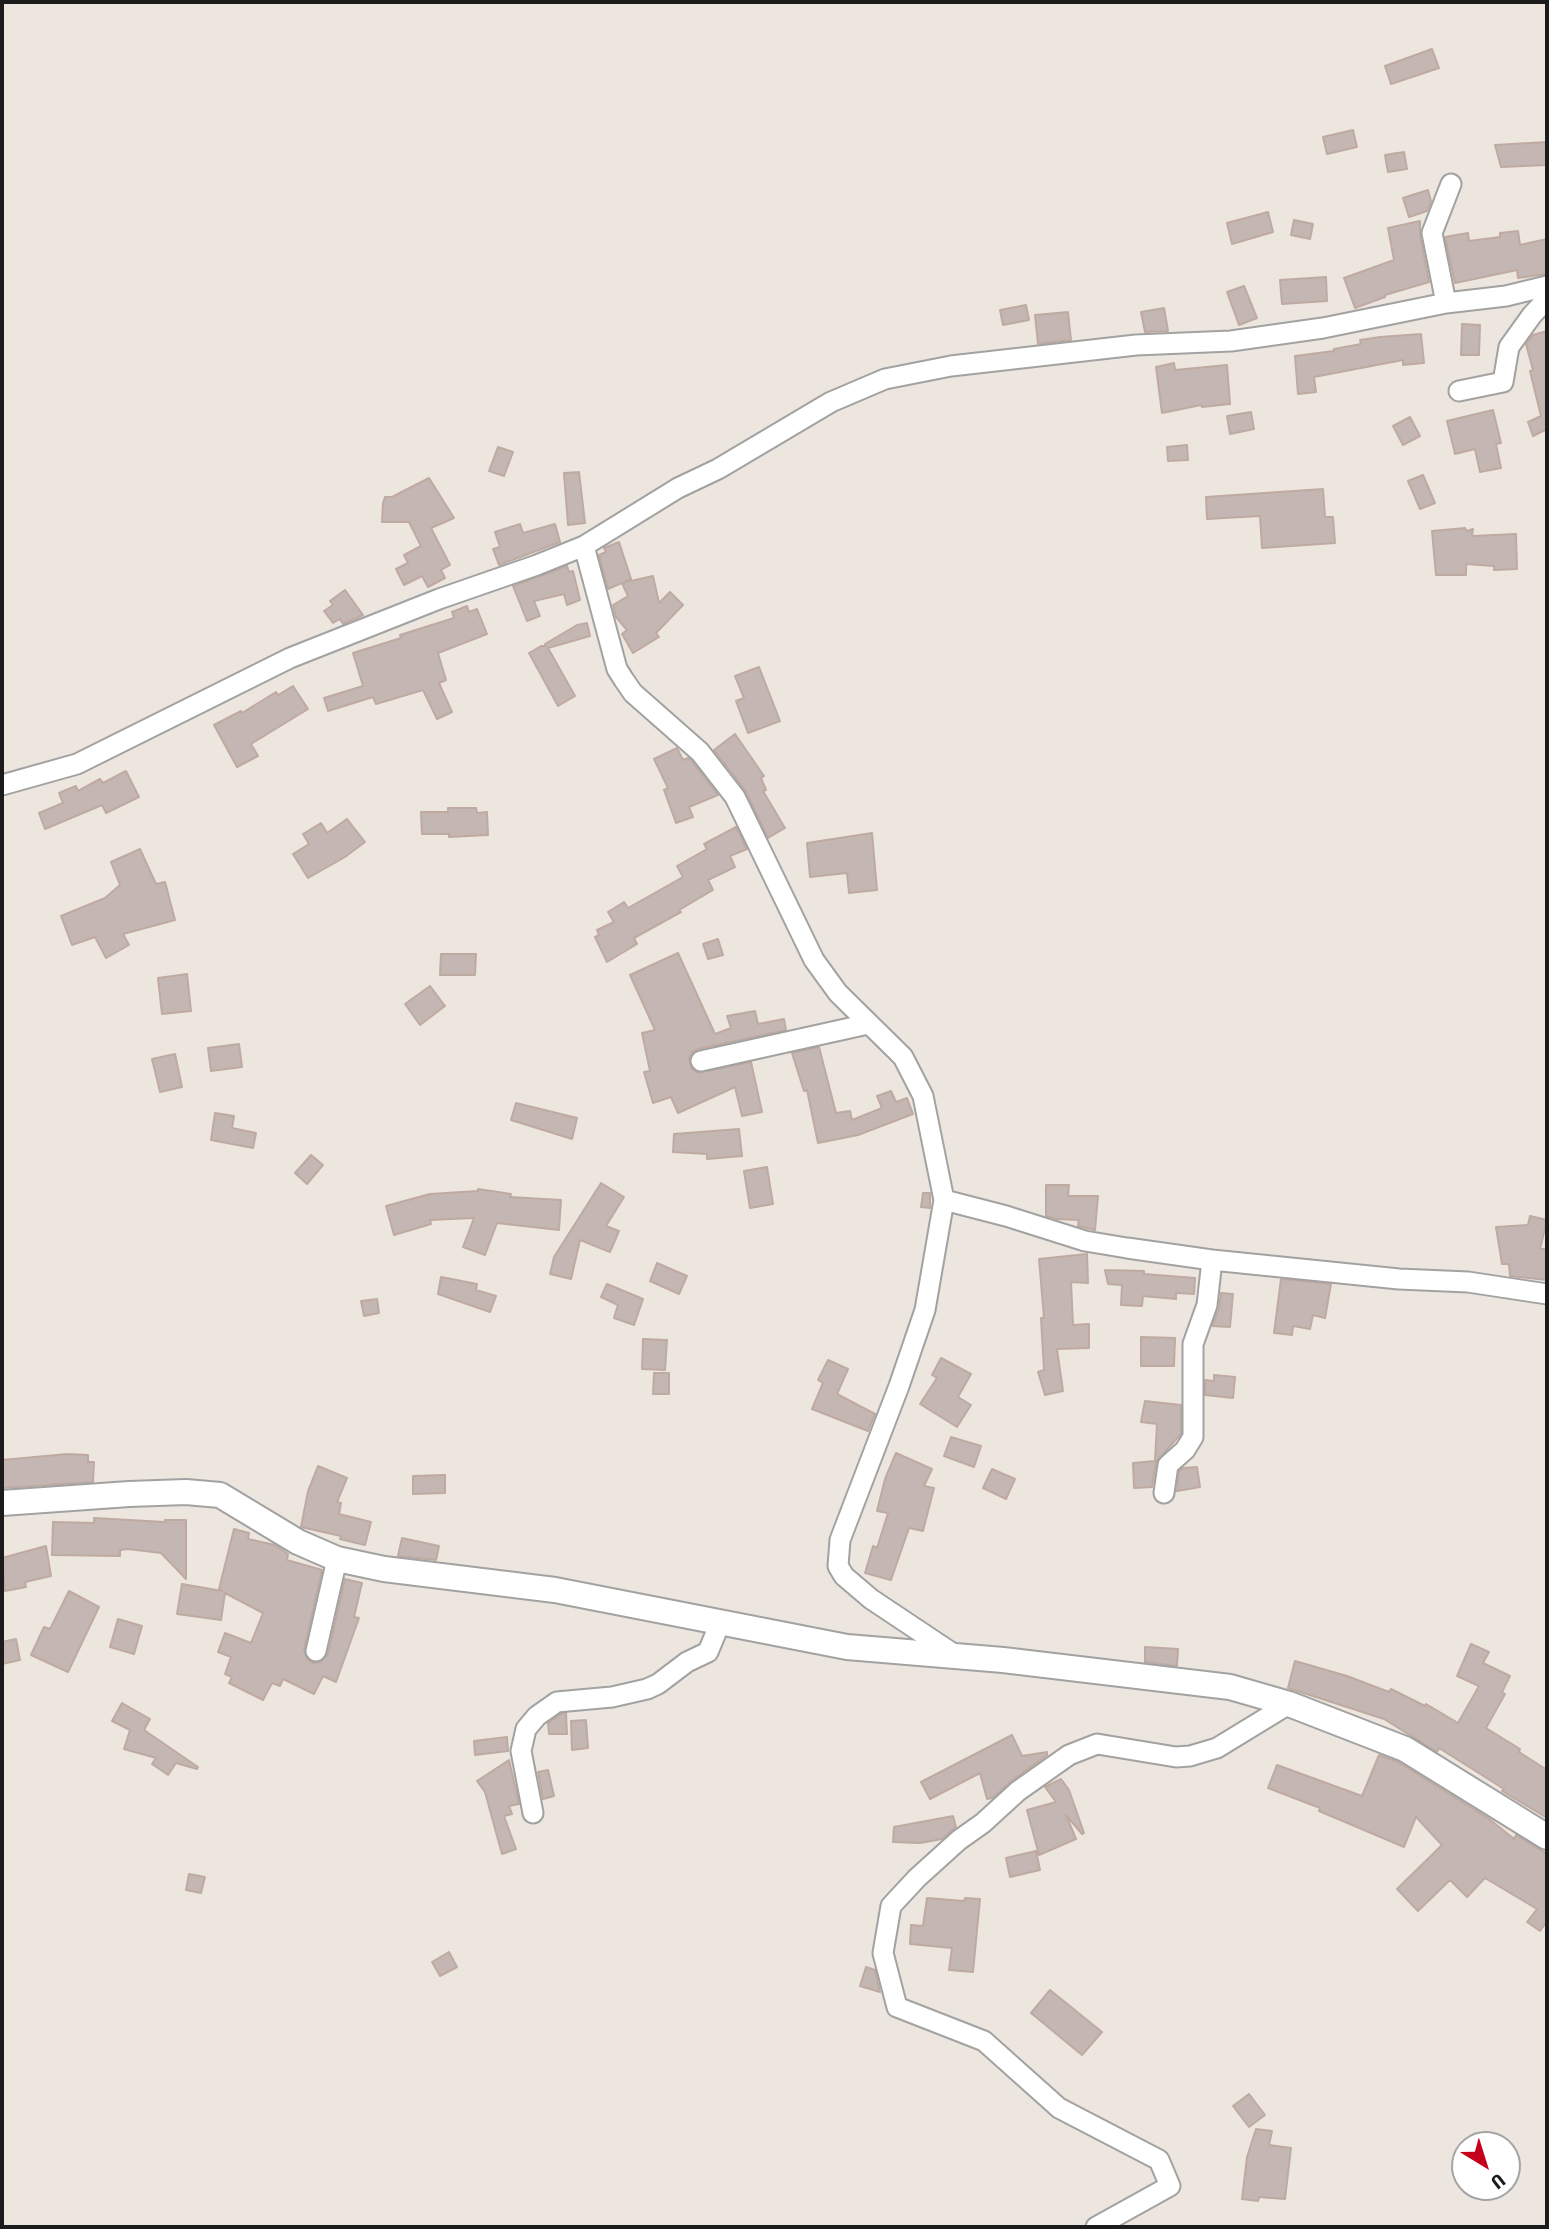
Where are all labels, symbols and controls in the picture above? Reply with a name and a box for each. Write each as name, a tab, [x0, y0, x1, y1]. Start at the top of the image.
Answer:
north arrow	[1451, 2131, 1521, 2201]
text: U	[1487, 2169, 1509, 2194]

